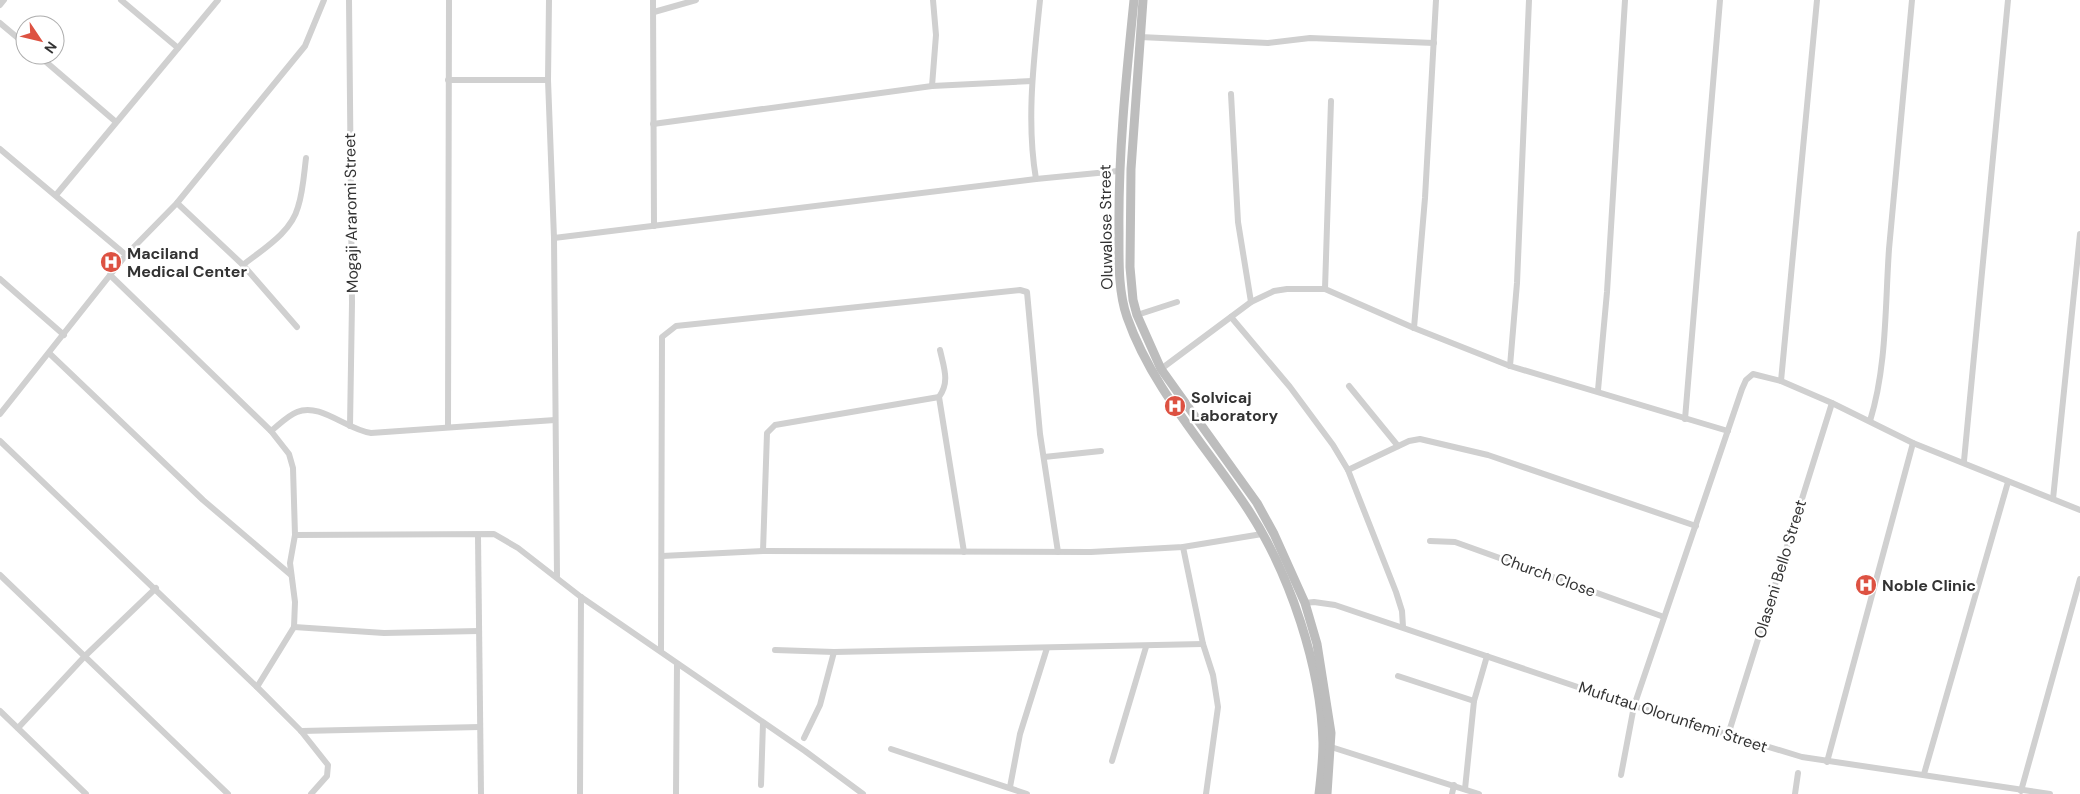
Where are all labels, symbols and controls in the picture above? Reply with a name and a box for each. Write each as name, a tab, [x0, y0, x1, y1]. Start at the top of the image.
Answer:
north arrow	[15, 15, 65, 65]
text: N	[40, 38, 61, 57]
street label: Mogaji Araromi Street	[339, 133, 363, 293]
street label: Oluwalose Street	[1094, 164, 1118, 290]
place label: Maciland Medical Center	[127, 243, 247, 282]
hospital icon: Maciland Medical Center	[99, 250, 123, 274]
place label: Solvicaj Laboratory	[1191, 387, 1278, 426]
hospital icon: Solvicaj Laboratory	[1163, 394, 1187, 418]
street label: Olaseni Bello Street	[1749, 497, 1811, 641]
street label: Church Close	[1498, 548, 1598, 602]
hospital icon: Noble Clinic	[1854, 573, 1878, 597]
place label: Noble Clinic	[1882, 575, 1976, 596]
street label: Mufutau Olorunfemi Street	[1576, 677, 1770, 757]

